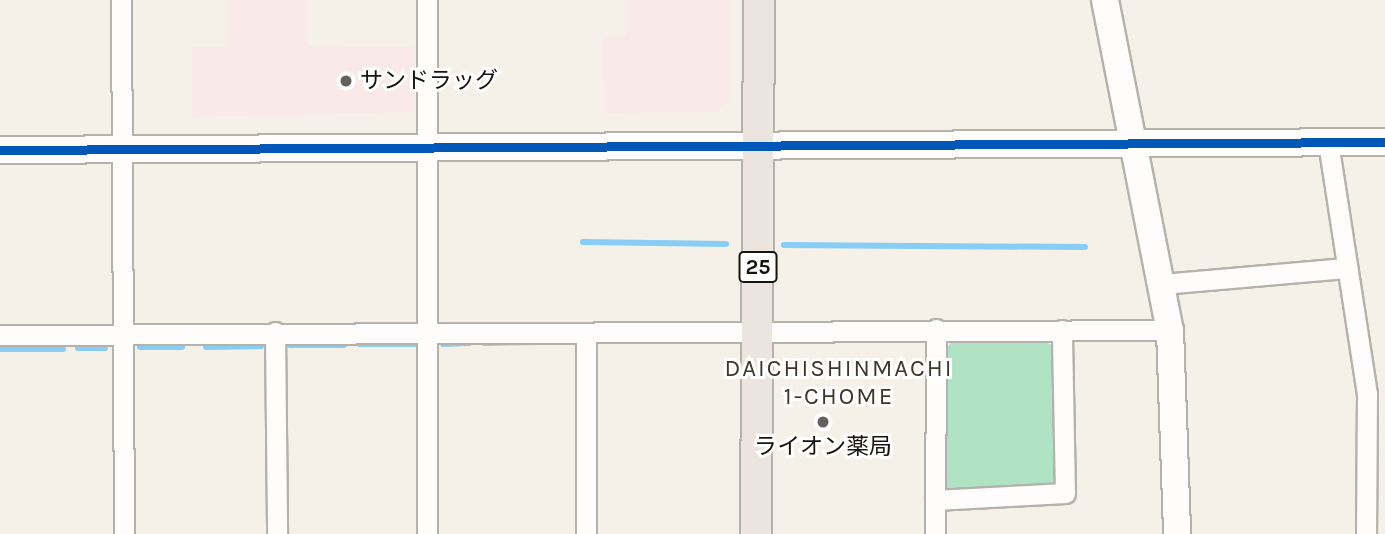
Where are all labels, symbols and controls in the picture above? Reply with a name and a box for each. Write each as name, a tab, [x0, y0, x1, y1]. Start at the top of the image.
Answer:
place label: サンドラッグ	[360, 67, 498, 95]
marker: サンドラッグ	[338, 73, 354, 89]
road number: 25	[737, 250, 779, 284]
district label: DAICHISHINMACHI 1-CHOME	[726, 355, 952, 411]
marker: ライオン薬局	[815, 414, 831, 430]
place label: ライオン薬局	[754, 433, 892, 461]

